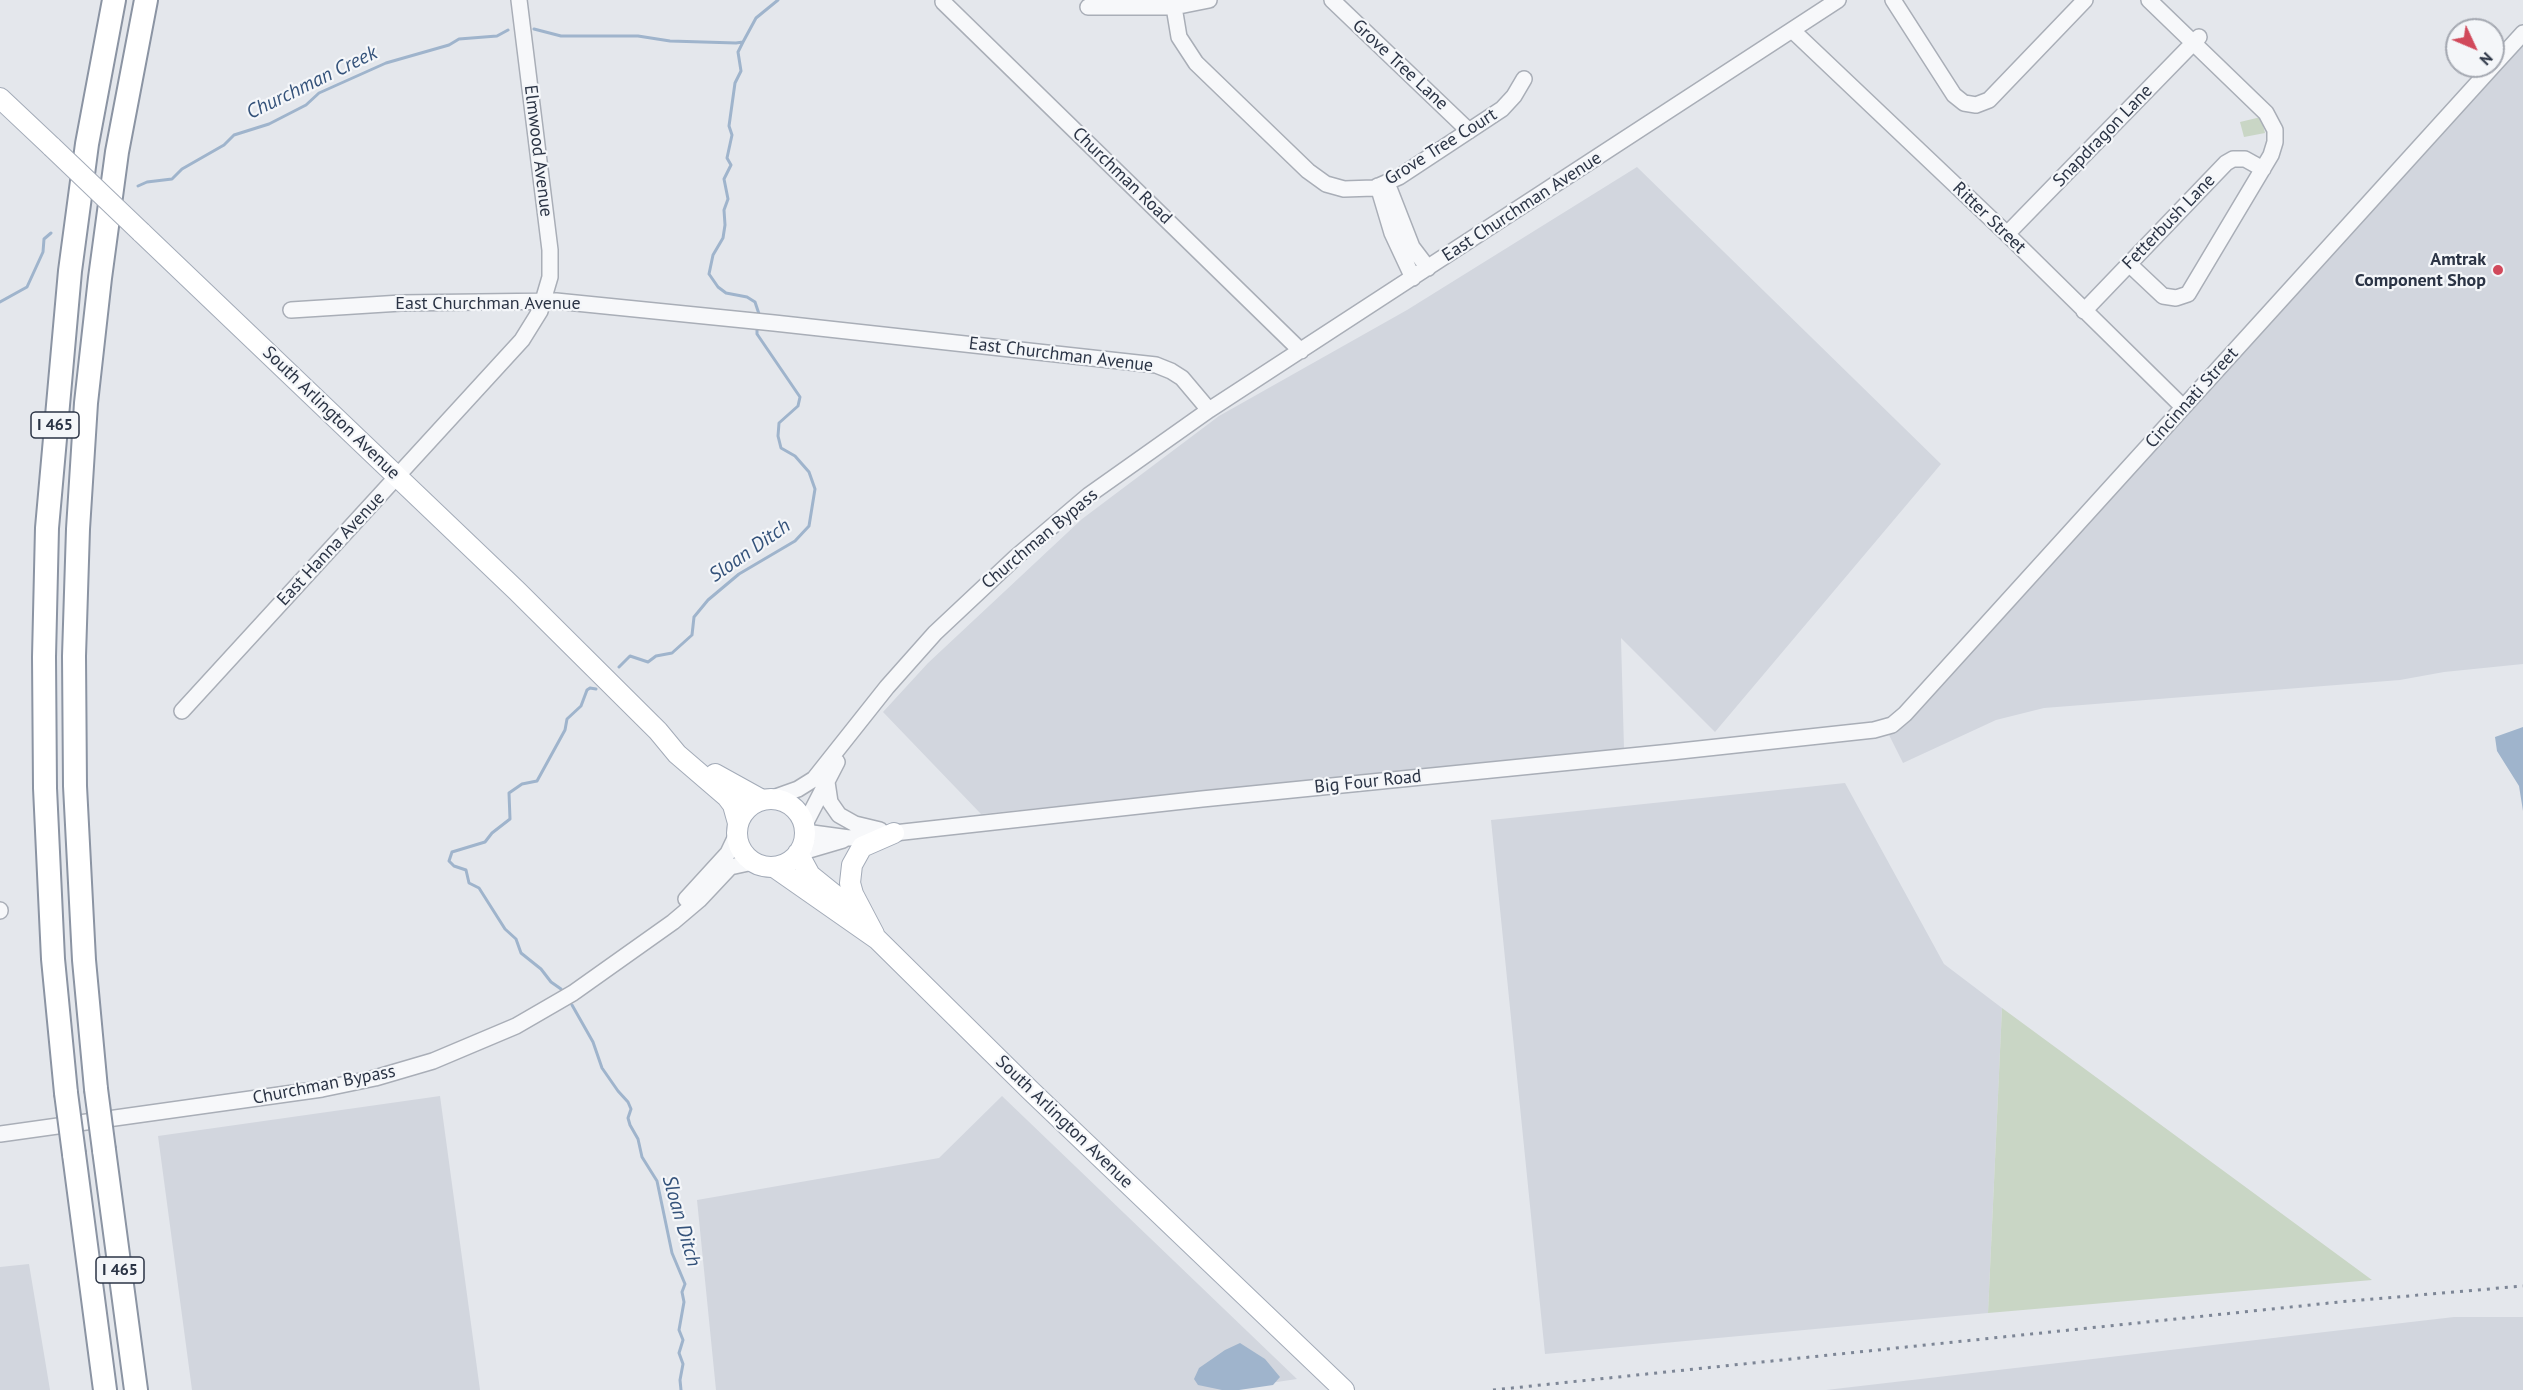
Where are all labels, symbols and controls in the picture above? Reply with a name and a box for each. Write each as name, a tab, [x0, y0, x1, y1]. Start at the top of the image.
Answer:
street label: Grove Tree Lane	[1348, 15, 1452, 115]
north arrow	[2445, 18, 2505, 78]
water label: Churchman Creek	[243, 41, 381, 125]
text: N	[2476, 48, 2497, 70]
street label: Snapdragon Lane	[2049, 80, 2157, 192]
street label: Elmwood Avenue	[519, 84, 557, 218]
street label: Grove Tree Court	[1381, 104, 1501, 190]
street label: Churchman Road	[1068, 123, 1176, 229]
street label: East Churchman Avenue	[1438, 147, 1606, 267]
street label: Fetterbush Lane	[2118, 170, 2220, 274]
street label: Ritter Street	[1948, 178, 2030, 258]
place label: Amtrak Component Shop	[2355, 249, 2486, 292]
marker: Amtrak Component Shop	[2491, 263, 2505, 277]
street label: East Churchman Avenue	[395, 293, 581, 315]
street label: East Churchman Avenue	[968, 333, 1154, 377]
street label: South Arlington Avenue	[258, 342, 404, 484]
street label: Cincinnati Street	[2141, 343, 2243, 453]
road number: I 465	[31, 412, 79, 438]
street label: Churchman Bypass	[978, 484, 1102, 594]
street label: East Hanna Avenue	[273, 488, 389, 610]
water label: Sloan Ditch	[705, 514, 795, 588]
street label: Big Four Road	[1313, 766, 1423, 798]
street label: South Arlington Avenue	[991, 1051, 1137, 1193]
street label: Churchman Bypass	[251, 1061, 397, 1109]
water label: Sloan Ditch	[657, 1173, 705, 1269]
road number: I 465	[96, 1257, 144, 1283]

